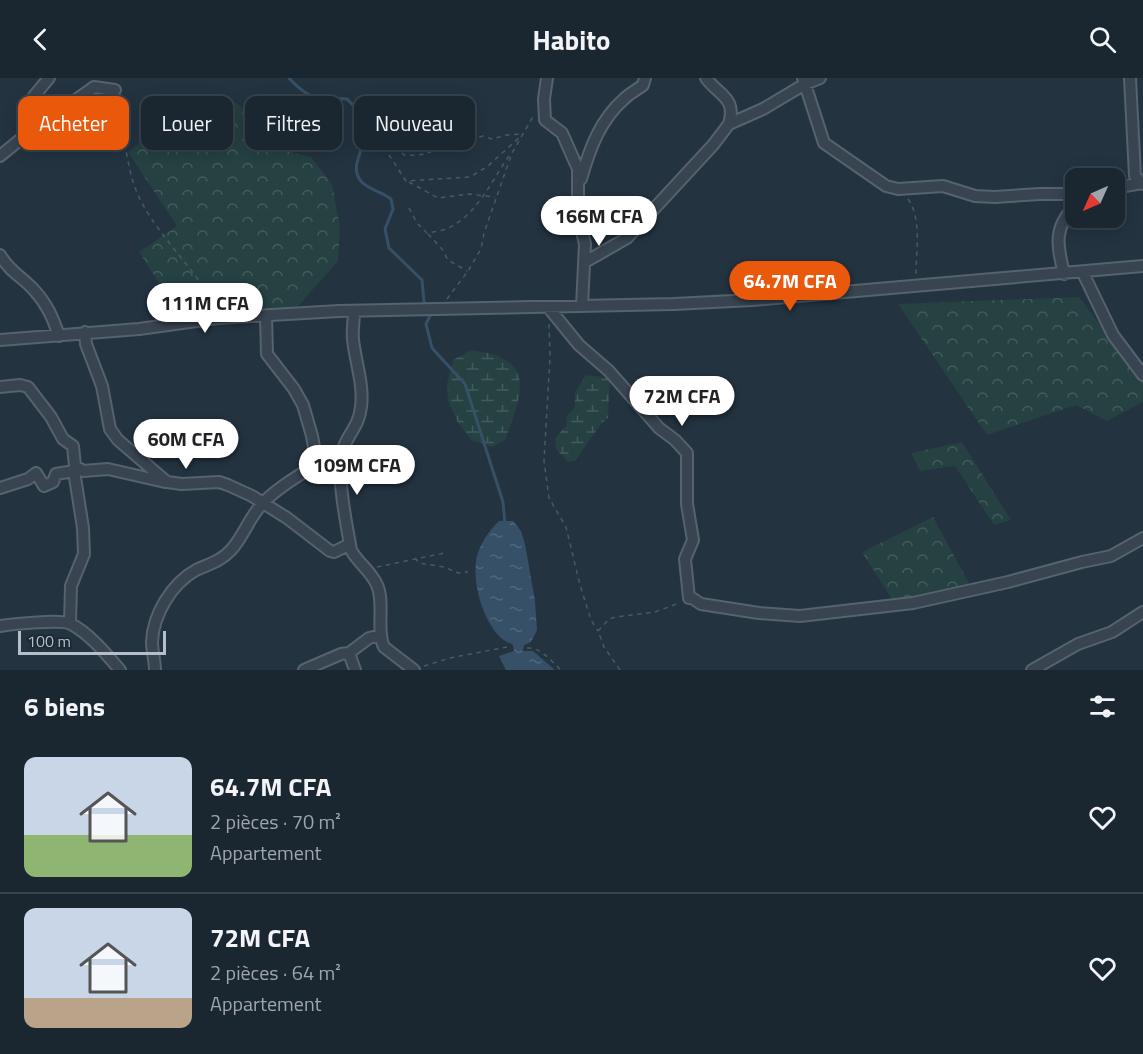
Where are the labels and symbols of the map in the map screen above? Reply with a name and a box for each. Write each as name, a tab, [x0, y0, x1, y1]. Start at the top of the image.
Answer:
north arrow	[1065, 168, 1125, 228]
pin: 166M CFA	[537, 196, 661, 247]
pin: 64.7M CFA	[721, 261, 859, 312]
pin: 111M CFA	[143, 283, 267, 334]
pin: 72M CFA	[627, 376, 737, 427]
pin: 60M CFA	[131, 419, 241, 470]
pin: 109M CFA	[295, 445, 419, 496]
scale bar	[18, 628, 166, 656]

